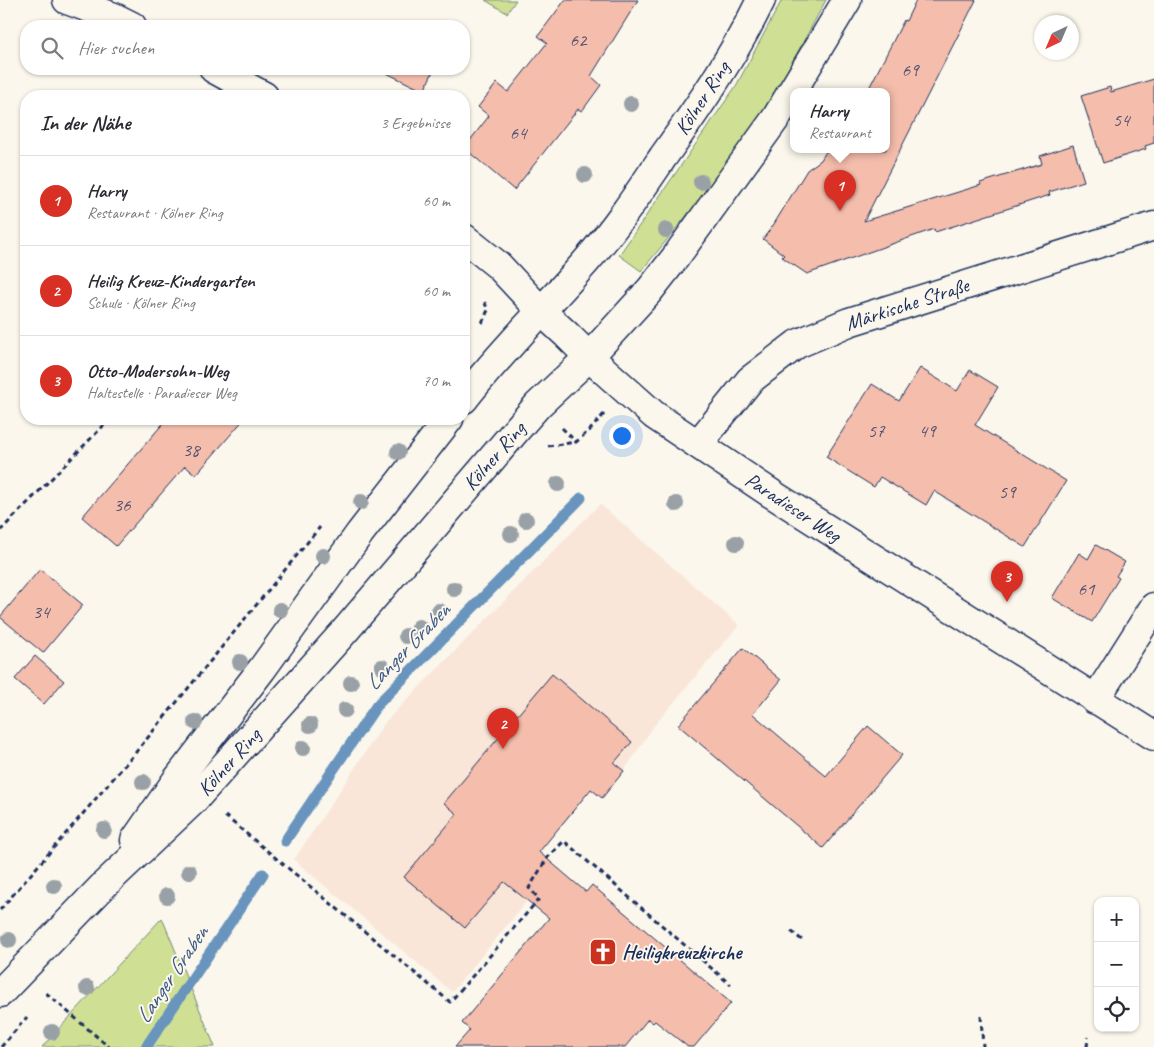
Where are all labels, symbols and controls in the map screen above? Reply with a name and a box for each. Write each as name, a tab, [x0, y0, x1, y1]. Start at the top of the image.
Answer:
north arrow	[1034, 15, 1079, 60]
search box	[20, 20, 470, 75]
house number: 62	[569, 28, 588, 52]
icon: search	[38, 34, 66, 62]
text: Hier suchen	[78, 36, 154, 60]
street label: Kölner Ring	[669, 55, 736, 140]
house number: 69	[901, 58, 920, 82]
popup	[790, 88, 890, 153]
text: Harry	[809, 99, 849, 123]
house number: 54	[1112, 108, 1132, 132]
text: In der Nähe	[40, 110, 130, 136]
text: 3 Ergebnisse	[381, 113, 450, 133]
house number: 64	[509, 121, 529, 145]
text: Restaurant	[809, 123, 871, 143]
pin: 1	[824, 170, 856, 211]
text: Harry	[87, 179, 127, 203]
text: 1	[52, 191, 60, 211]
text: 60 m	[423, 191, 450, 211]
text: Restaurant · Kölner Ring	[87, 203, 223, 223]
text: Heilig Kreuz-Kindergarten	[87, 269, 255, 293]
street label: Märkische Straße	[842, 271, 974, 336]
text: 2	[52, 281, 60, 301]
text: 60 m	[423, 281, 450, 301]
text: Schule · Kölner Ring	[87, 293, 195, 313]
text: Otto-Modersohn-Weg	[87, 359, 229, 383]
text: 3	[52, 371, 60, 391]
text: 70 m	[423, 371, 450, 391]
text: Haltestelle · Paradieser Weg	[87, 383, 237, 403]
street label: Kölner Ring	[457, 415, 532, 496]
house number: 57	[867, 419, 886, 443]
house number: 49	[918, 419, 937, 443]
your location	[609, 423, 635, 449]
house number: 38	[182, 438, 202, 462]
street label: Paradieser Weg	[740, 466, 847, 548]
house number: 59	[998, 480, 1017, 504]
house number: 36	[113, 493, 132, 517]
pin: 3	[991, 561, 1023, 602]
house number: 61	[1077, 577, 1096, 601]
water label: Langer Graben	[359, 595, 458, 696]
house number: 34	[32, 600, 52, 624]
pin: 2	[487, 708, 519, 749]
street label: Kölner Ring	[192, 722, 267, 801]
map controls	[1094, 897, 1139, 1032]
button: +	[1094, 897, 1139, 942]
water label: Langer Graben	[129, 919, 216, 1029]
church icon: Heiligkreuzkirche	[588, 937, 618, 967]
place label: Heiligkreuzkirche	[622, 939, 743, 965]
button: −	[1094, 942, 1139, 987]
button: locate	[1094, 987, 1139, 1032]

